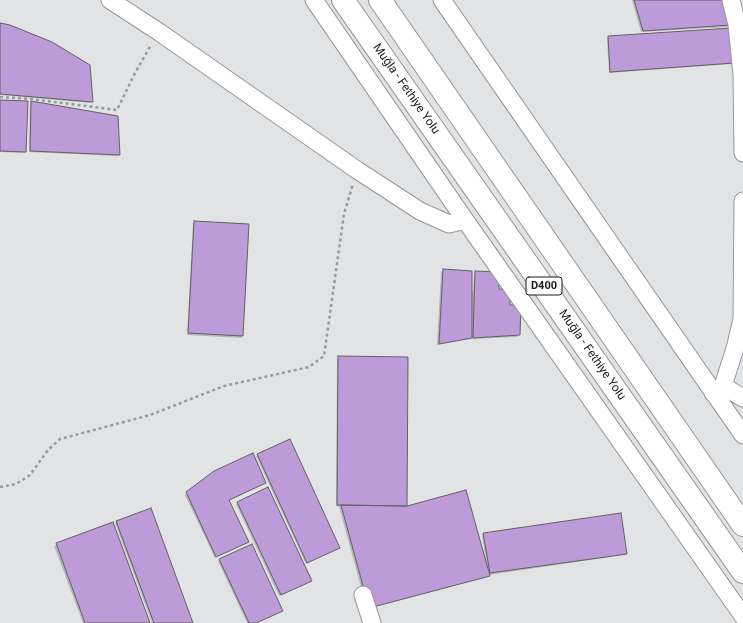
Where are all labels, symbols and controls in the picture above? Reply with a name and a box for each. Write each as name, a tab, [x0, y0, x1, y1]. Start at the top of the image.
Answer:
street label: Muğla - Fethiye Yolu	[369, 41, 443, 137]
road number: D400	[526, 277, 562, 295]
street label: Muğla - Fethiye Yolu	[555, 307, 629, 403]

